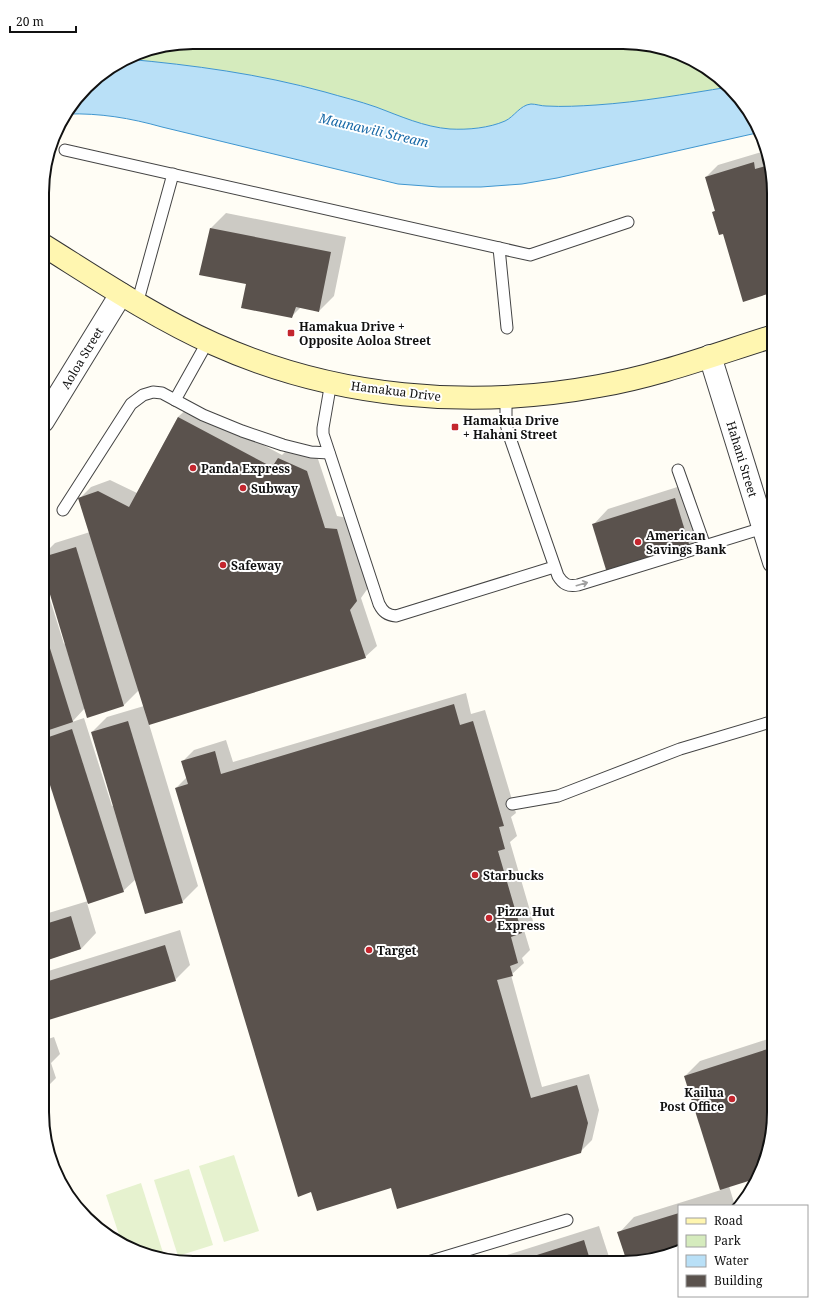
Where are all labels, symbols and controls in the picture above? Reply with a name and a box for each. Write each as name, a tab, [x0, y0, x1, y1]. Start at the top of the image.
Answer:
scale bar	[10, 8, 76, 34]
text: 20 m	[16, 13, 44, 30]
water label: Maunawili Stream	[316, 108, 431, 151]
place label: Hamakua Drive + Opposite Aoloa Street	[299, 318, 431, 349]
street label: Aoloa Street	[57, 324, 107, 392]
marker: Hamakua Drive + Opposite Aoloa Street	[286, 328, 296, 338]
street label: Hamakua Drive	[350, 377, 442, 405]
place label: Hamakua Drive + Hahani Street	[463, 412, 559, 443]
street label: Hahani Street	[722, 419, 762, 499]
marker: Hamakua Drive + Hahani Street	[450, 422, 460, 432]
place label: Panda Express	[201, 460, 290, 477]
marker: Panda Express	[188, 463, 198, 473]
place label: Subway	[251, 480, 298, 497]
marker: Subway	[238, 483, 248, 493]
place label: American Savings Bank	[646, 527, 727, 558]
marker: American Savings Bank	[633, 537, 643, 547]
place label: Safeway	[231, 557, 281, 574]
marker: Safeway	[218, 560, 228, 570]
one-way arrow	[576, 580, 589, 587]
place label: Starbucks	[483, 867, 544, 884]
marker: Starbucks	[470, 870, 480, 880]
place label: Pizza Hut Express	[497, 903, 555, 934]
marker: Pizza Hut Express	[484, 913, 494, 923]
place label: Target	[377, 942, 417, 959]
marker: Target	[364, 945, 374, 955]
place label: Kailua Post Office	[660, 1084, 724, 1115]
marker: Kailua Post Office	[727, 1094, 737, 1104]
legend	[678, 1205, 808, 1297]
text: Road	[714, 1212, 744, 1229]
text: Park	[714, 1232, 742, 1249]
text: Water	[714, 1252, 749, 1269]
text: Building	[714, 1272, 763, 1289]

